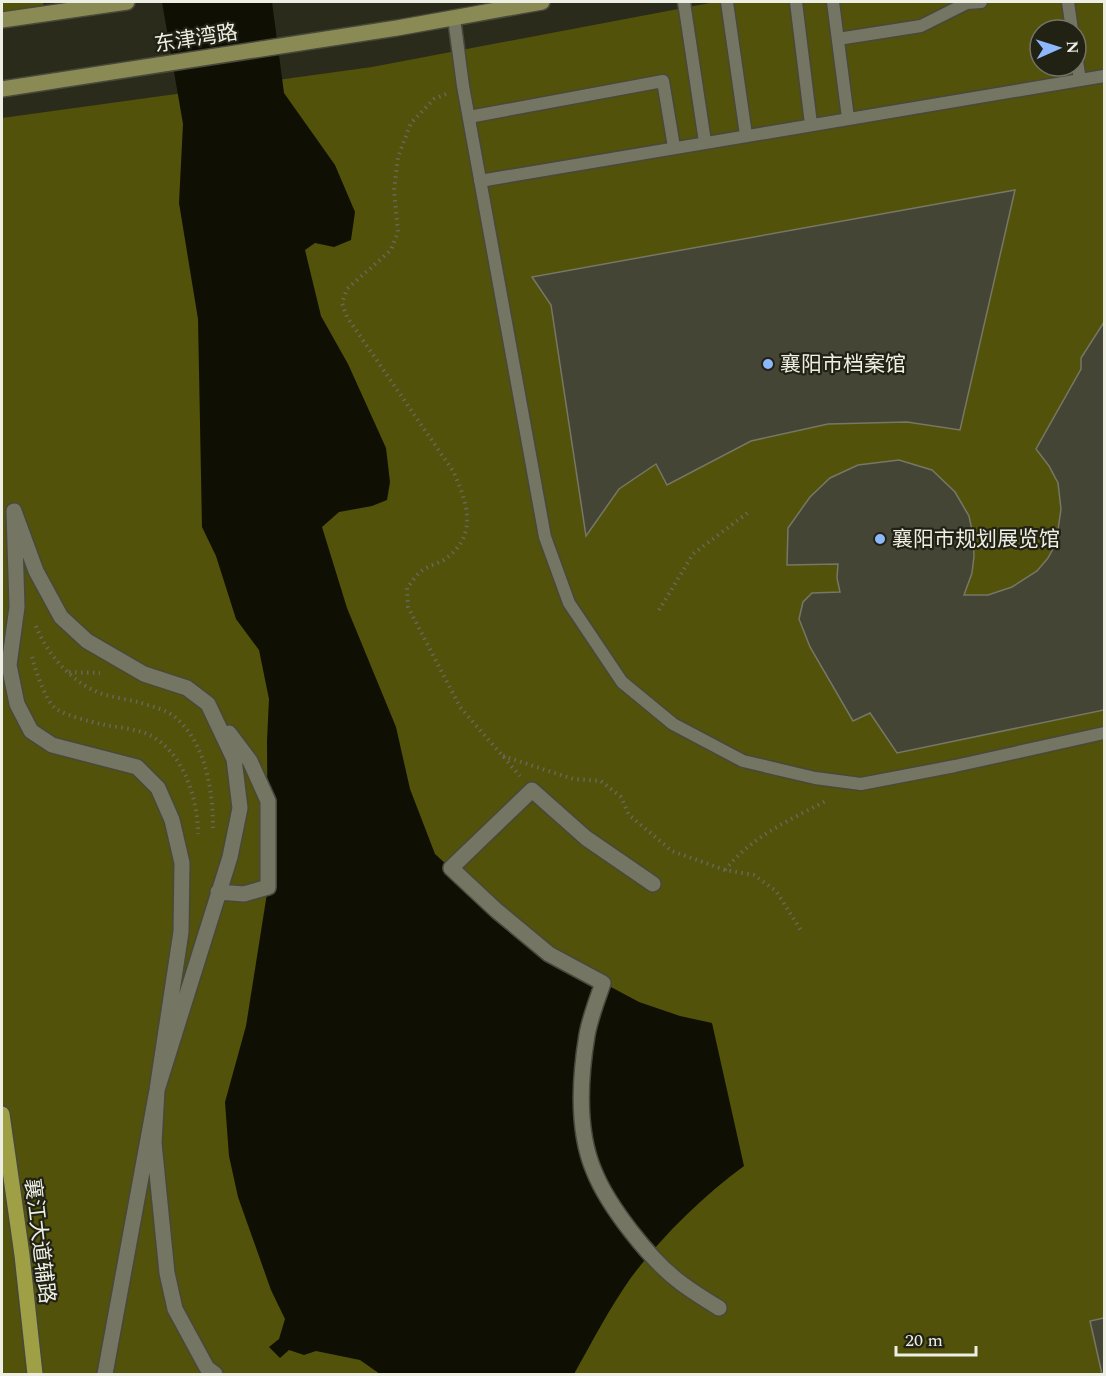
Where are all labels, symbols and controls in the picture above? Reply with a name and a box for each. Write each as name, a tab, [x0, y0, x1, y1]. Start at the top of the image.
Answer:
street label: 东津湾路	[152, 17, 240, 61]
north arrow	[1028, 18, 1088, 78]
text: N	[1060, 40, 1084, 54]
place label: 襄阳市档案馆	[780, 349, 906, 381]
marker: 襄阳市档案馆	[761, 357, 775, 371]
place label: 襄阳市规划展览馆	[892, 524, 1060, 556]
marker: 襄阳市规划展览馆	[873, 532, 887, 546]
street label: 襄江大道辅路	[15, 1177, 63, 1306]
scale bar	[896, 1319, 976, 1357]
text: 20 m	[905, 1327, 943, 1354]

